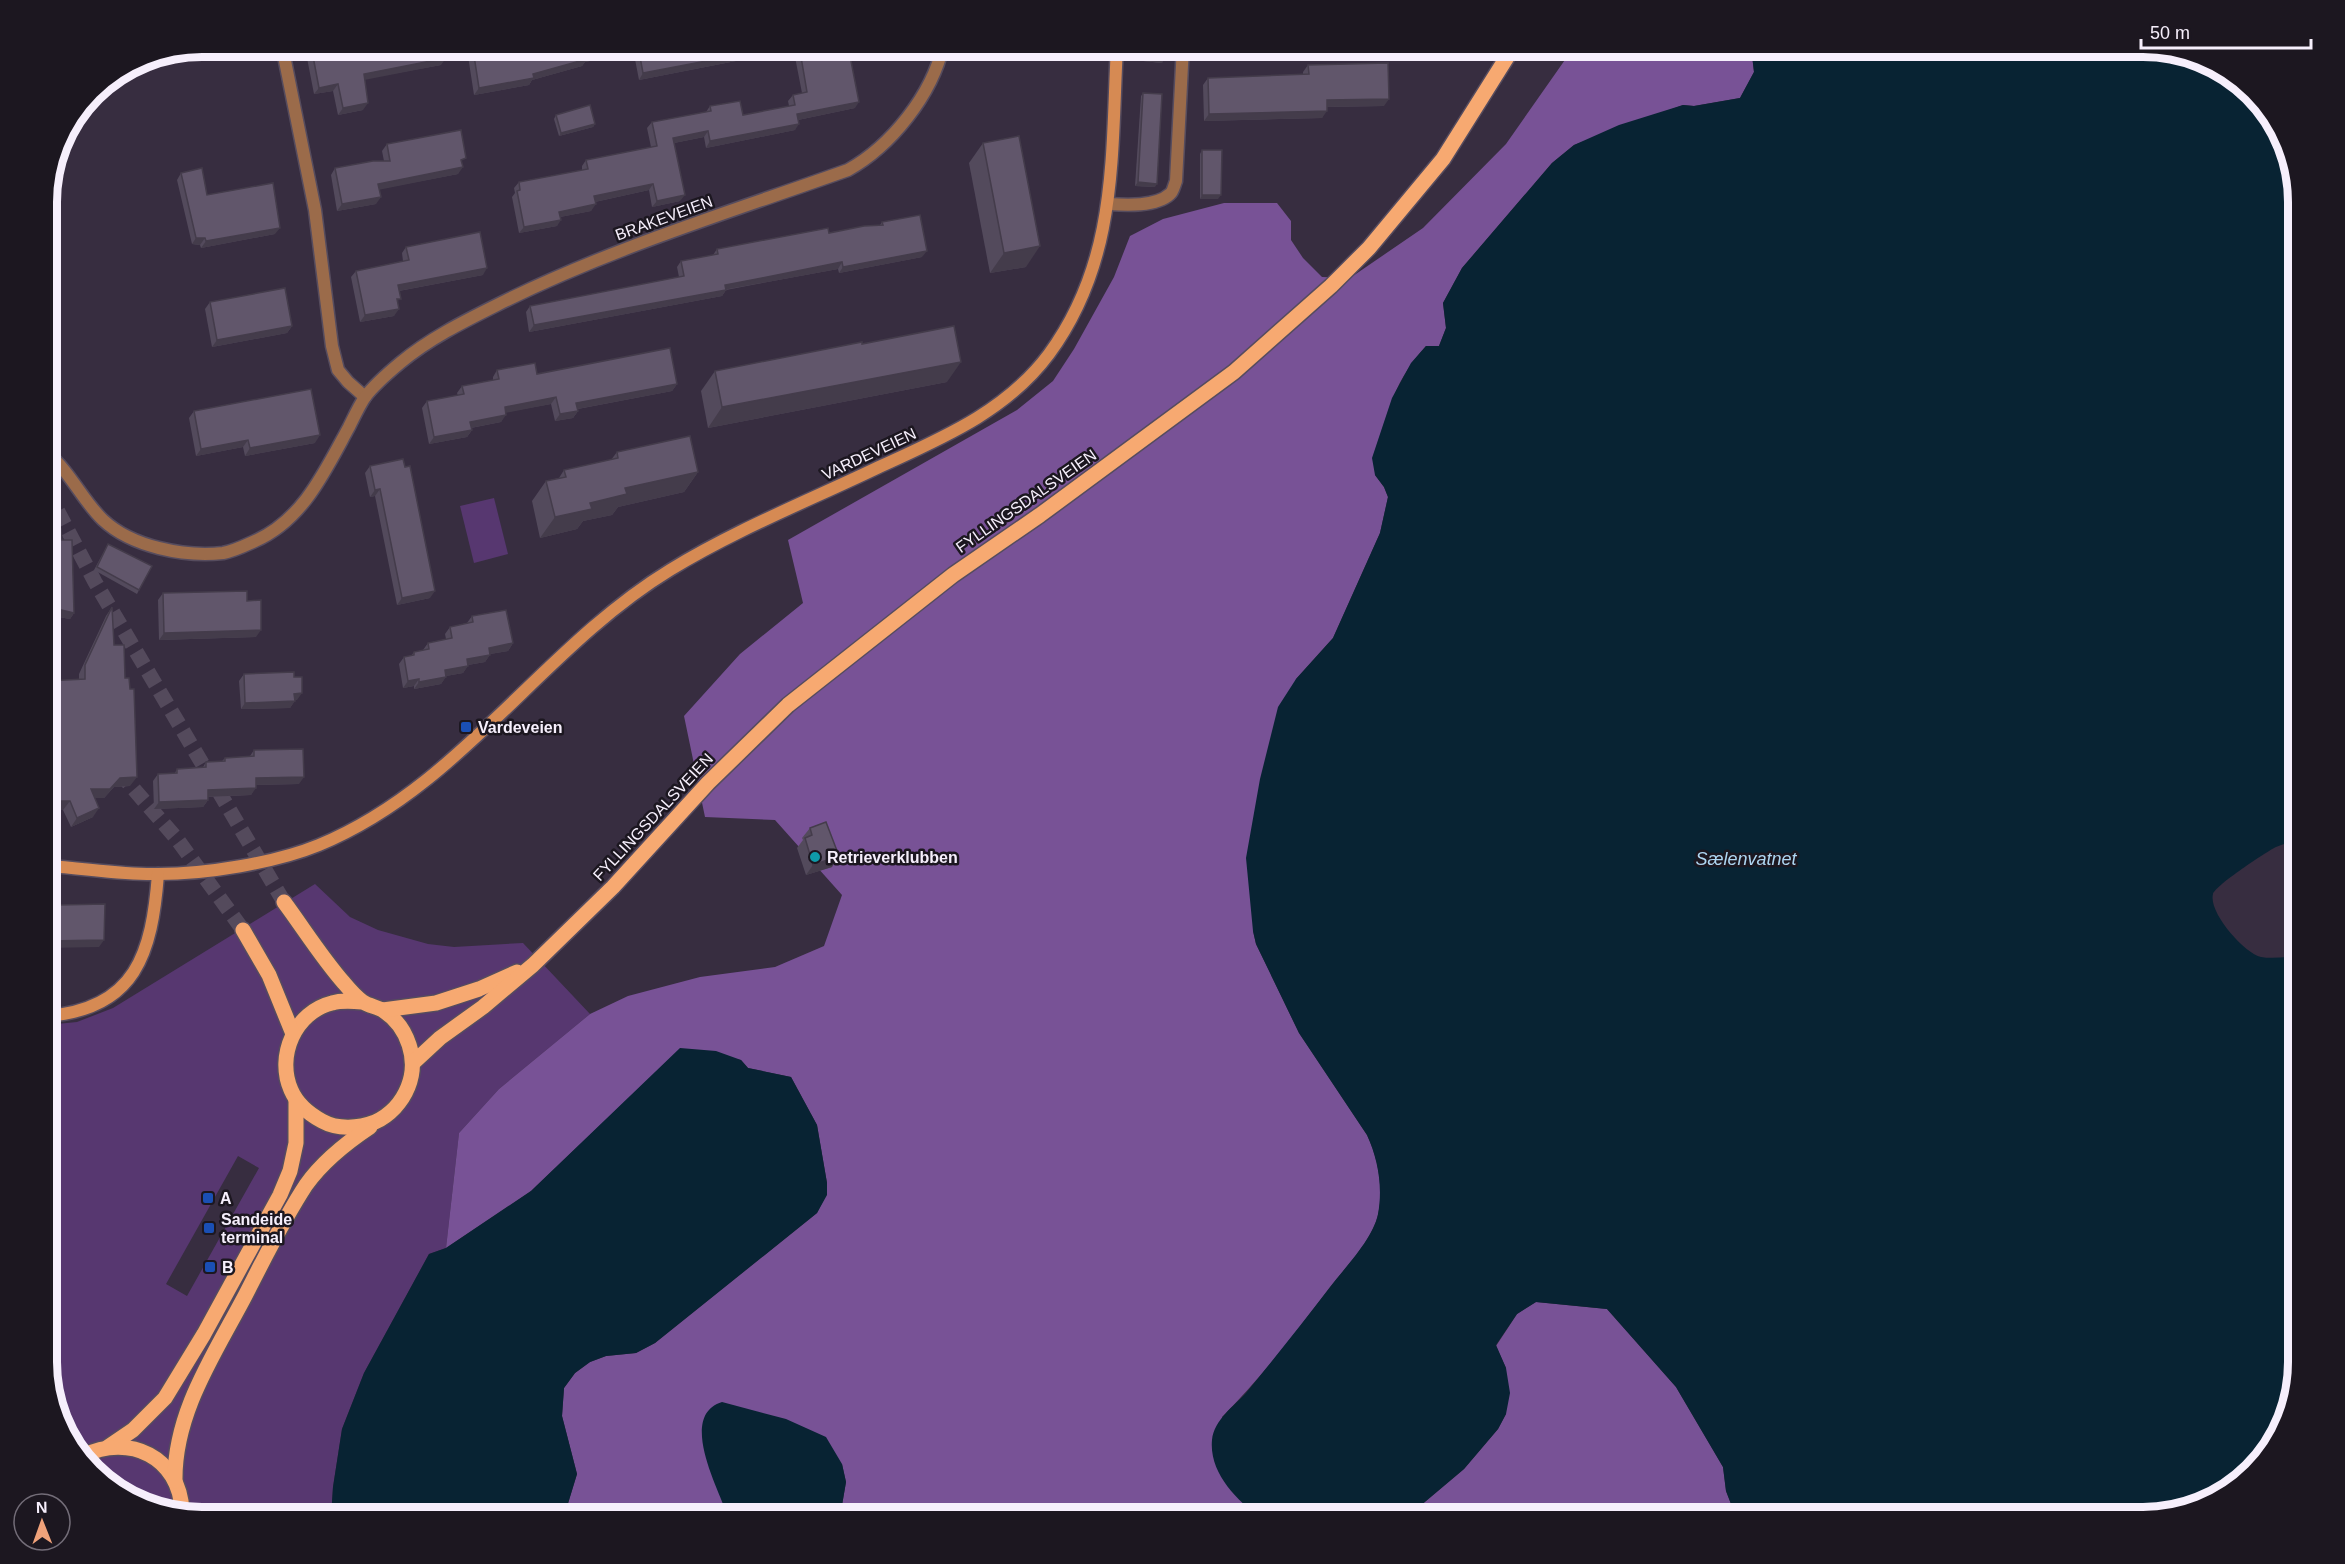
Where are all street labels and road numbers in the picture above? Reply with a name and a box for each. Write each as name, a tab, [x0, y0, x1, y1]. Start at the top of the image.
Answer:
street label: BRAKEVEIEN	[613, 193, 715, 243]
street label: VARDEVEIEN	[819, 425, 919, 483]
street label: FYLLINGSDALSVEIEN	[953, 446, 1099, 556]
street label: FYLLINGSDALSVEIEN	[590, 750, 716, 884]

